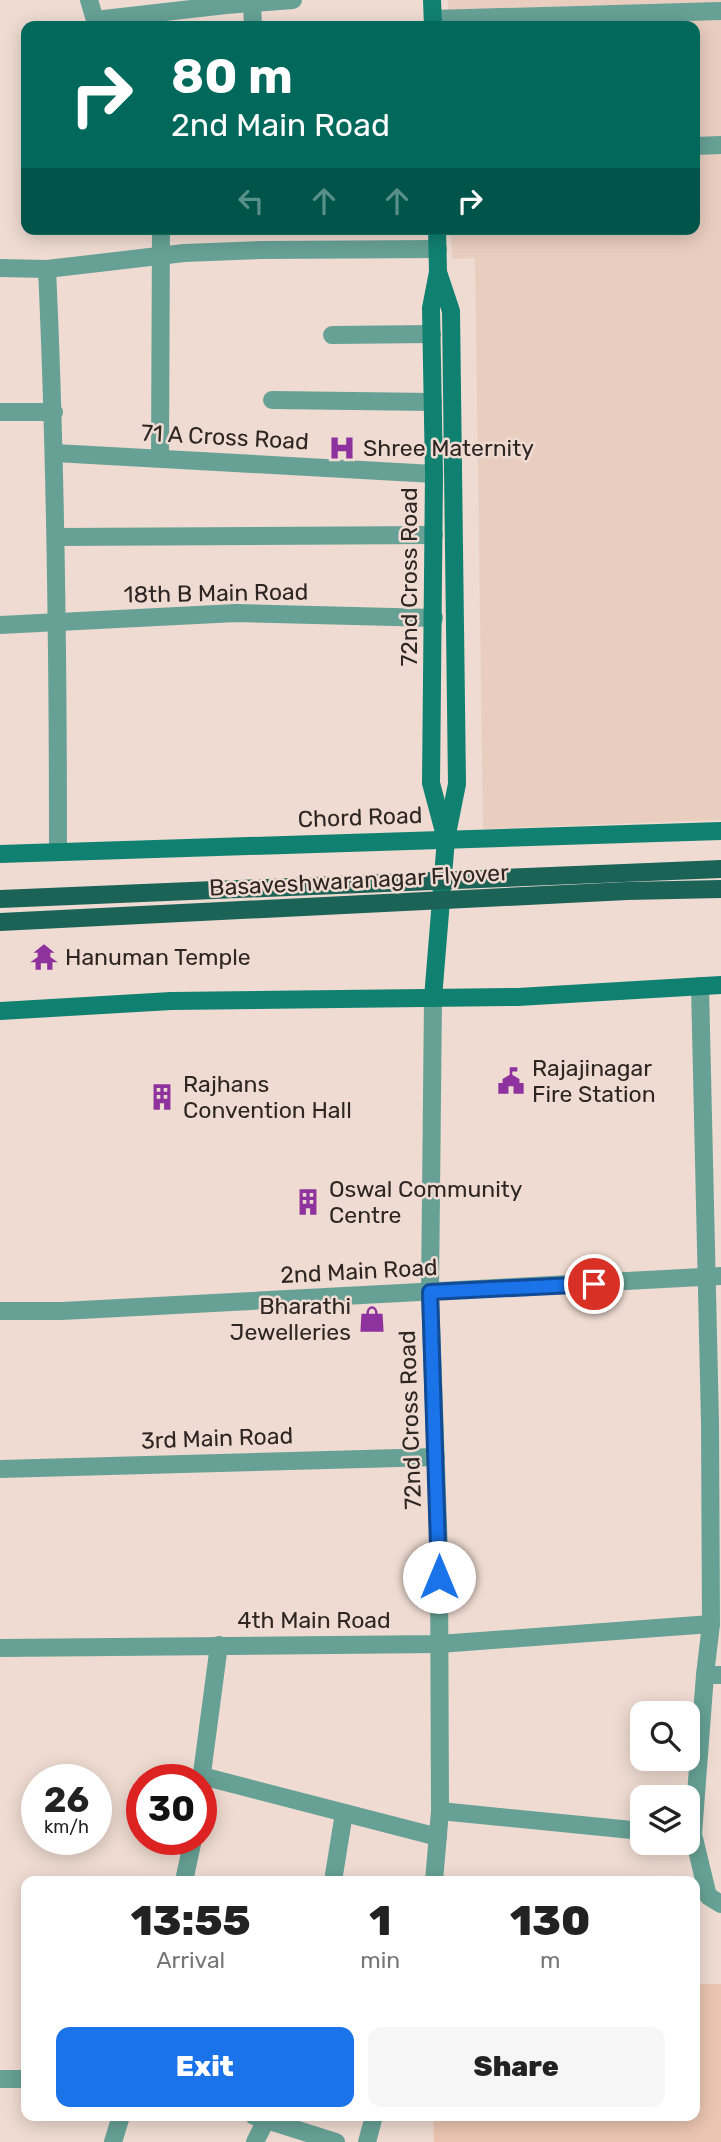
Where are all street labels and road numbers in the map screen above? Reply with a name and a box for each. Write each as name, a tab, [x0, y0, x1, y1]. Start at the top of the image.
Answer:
street label: 71 A Cross Road	[141, 419, 309, 455]
street label: 72nd Cross Road	[395, 487, 423, 667]
street label: 18th B Main Road	[123, 577, 309, 609]
street label: Chord Road	[297, 801, 423, 833]
street label: Basaveshwaranagar Flyover	[208, 858, 510, 902]
street label: 2nd Main Road	[280, 1253, 438, 1289]
street label: 72nd Cross Road	[393, 1330, 427, 1510]
street label: 3rd Main Road	[140, 1421, 294, 1455]
street label: 4th Main Road	[237, 1606, 391, 1634]

